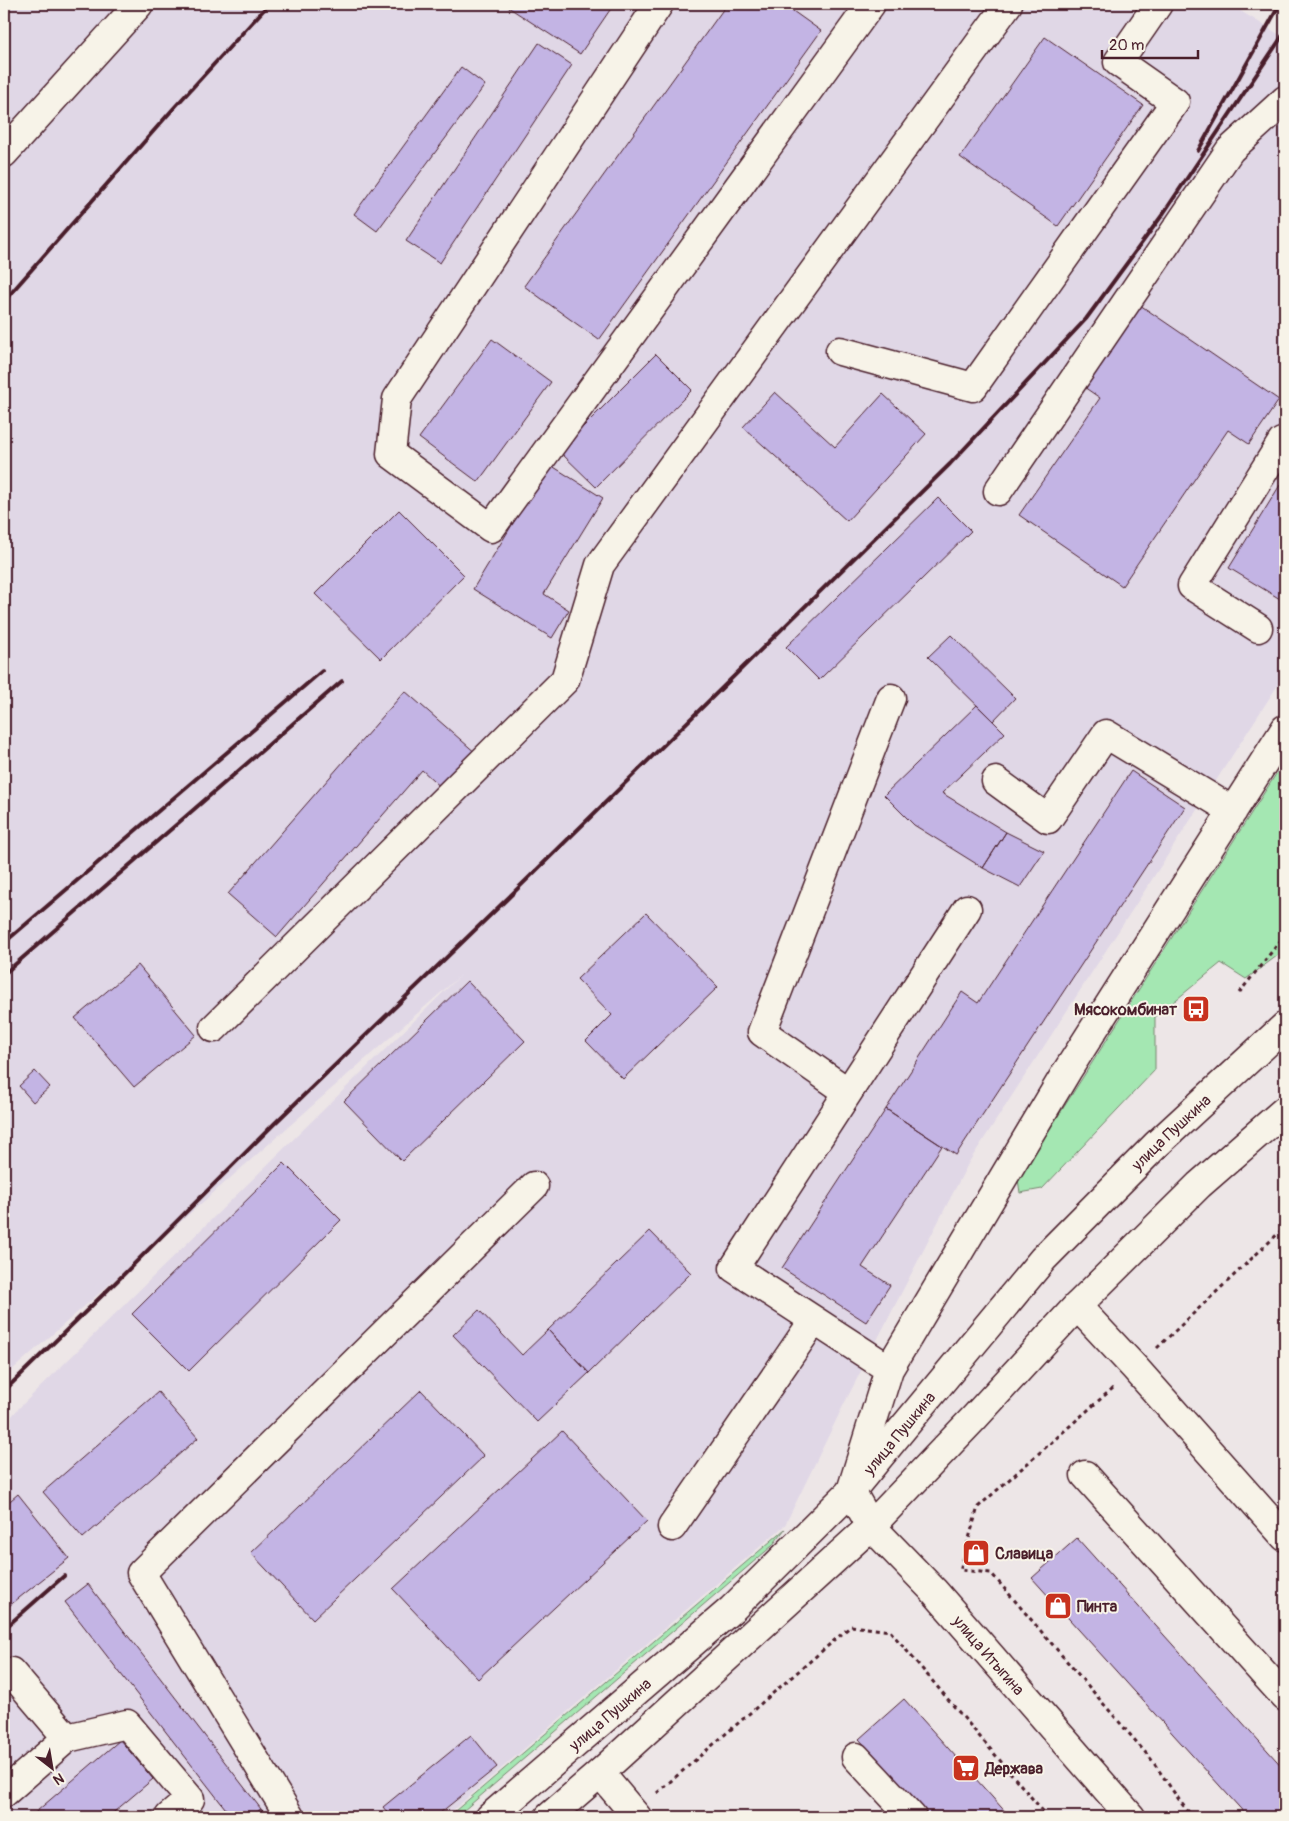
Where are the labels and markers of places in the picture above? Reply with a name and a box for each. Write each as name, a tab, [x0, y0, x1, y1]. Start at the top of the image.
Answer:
bus stop icon: Мясокомбинат	[1181, 994, 1211, 1024]
place label: Мясокомбинат	[1074, 1000, 1178, 1020]
shop icon: Славица	[961, 1538, 991, 1568]
place label: Славица	[995, 1544, 1054, 1564]
shop icon: Пинта	[1043, 1591, 1073, 1621]
place label: Пинта	[1077, 1597, 1118, 1617]
supermarket icon: Держава	[951, 1753, 981, 1783]
place label: Держава	[984, 1759, 1044, 1779]

